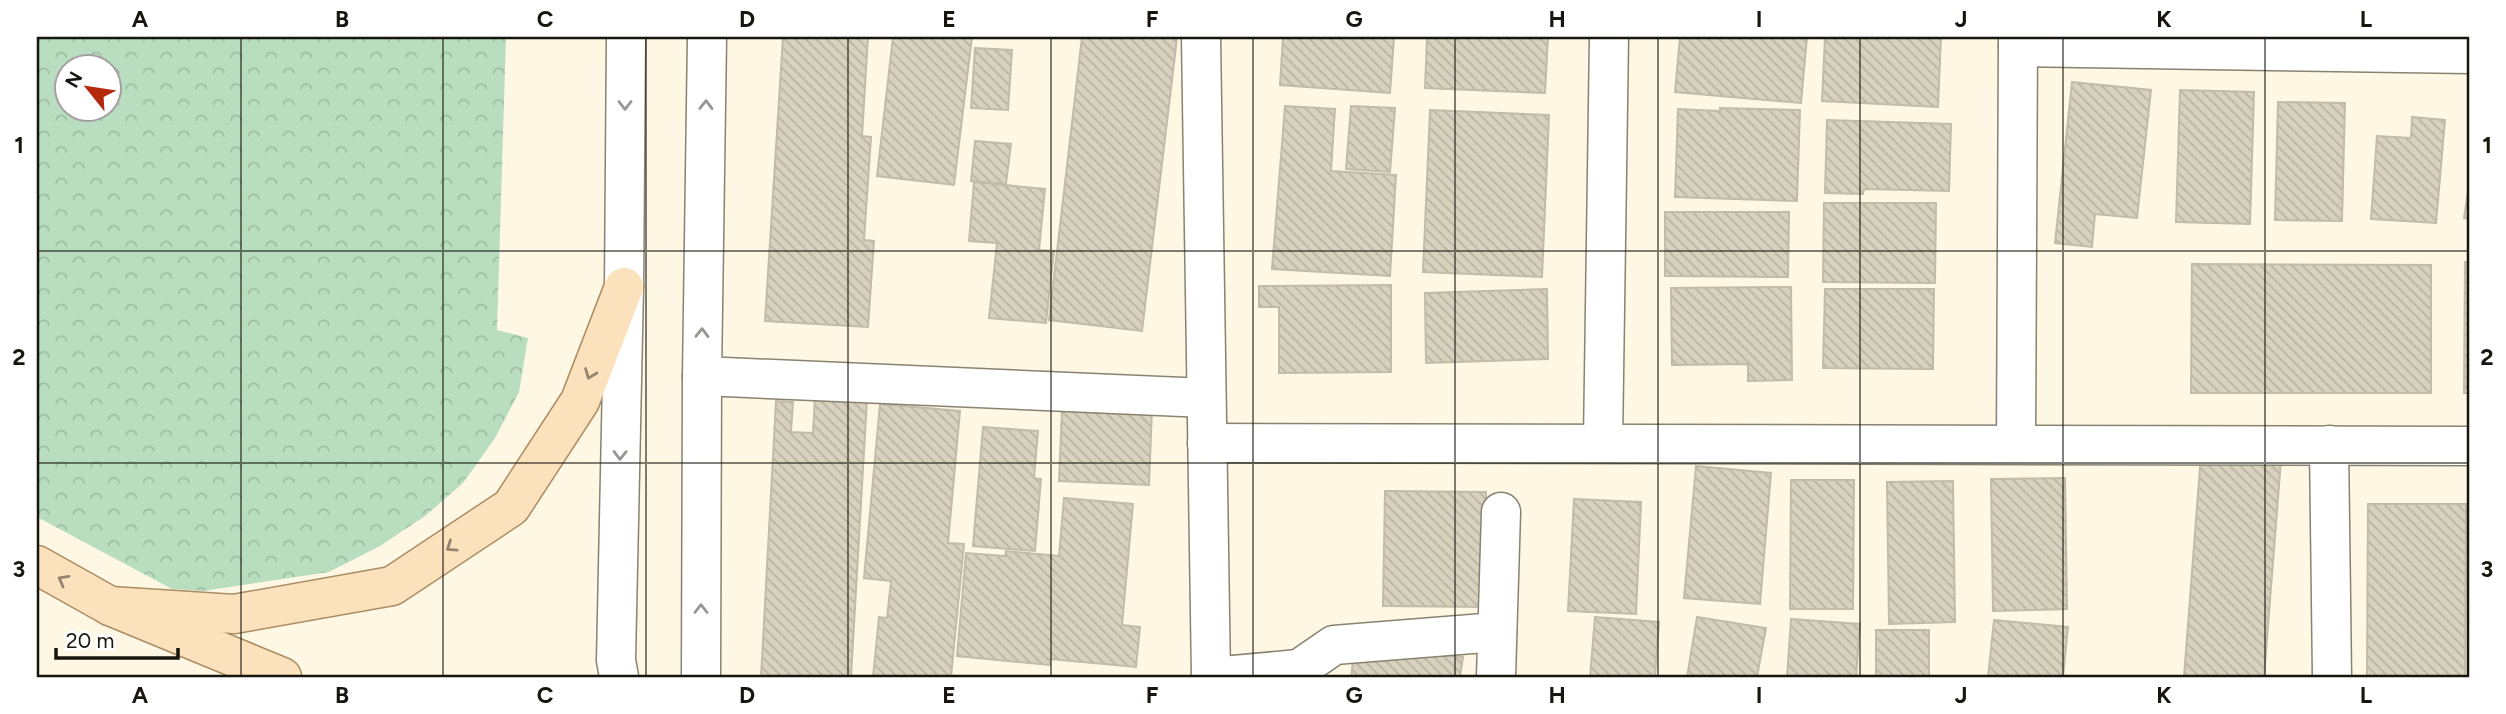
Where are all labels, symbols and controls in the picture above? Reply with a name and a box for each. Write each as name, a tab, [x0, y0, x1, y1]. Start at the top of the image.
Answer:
text: A	[132, 5, 149, 33]
text: B	[335, 5, 349, 33]
text: C	[537, 5, 554, 33]
text: D	[739, 5, 755, 33]
text: E	[942, 5, 956, 33]
text: F	[1146, 5, 1159, 33]
text: G	[1345, 5, 1363, 33]
text: H	[1548, 5, 1566, 33]
text: I	[1756, 5, 1762, 33]
text: J	[1955, 5, 1967, 33]
text: K	[2156, 5, 2172, 33]
text: L	[2360, 5, 2372, 33]
north arrow	[52, 52, 122, 122]
text: N	[60, 68, 87, 92]
one-way arrow	[698, 99, 714, 110]
one-way arrow	[617, 100, 633, 111]
text: 1	[14, 131, 24, 159]
text: 1	[2482, 131, 2492, 159]
one-way arrow	[695, 327, 710, 338]
text: 2	[12, 343, 26, 371]
text: 2	[2480, 343, 2494, 371]
one-way arrow	[585, 367, 599, 379]
one-way arrow	[612, 450, 628, 461]
one-way arrow	[446, 539, 459, 551]
text: 3	[13, 555, 25, 583]
text: 3	[2481, 555, 2493, 583]
one-way arrow	[58, 575, 70, 588]
one-way arrow	[693, 603, 709, 614]
scale bar	[56, 616, 178, 660]
text: 20 m	[66, 628, 114, 653]
text: A	[132, 681, 149, 709]
text: B	[335, 681, 349, 709]
text: C	[537, 681, 554, 709]
text: D	[739, 681, 755, 709]
text: E	[942, 681, 956, 709]
text: F	[1146, 681, 1159, 709]
text: G	[1345, 681, 1363, 709]
text: H	[1548, 681, 1566, 709]
text: I	[1756, 681, 1762, 709]
text: J	[1955, 681, 1967, 709]
text: K	[2156, 681, 2172, 709]
text: L	[2360, 681, 2372, 709]

